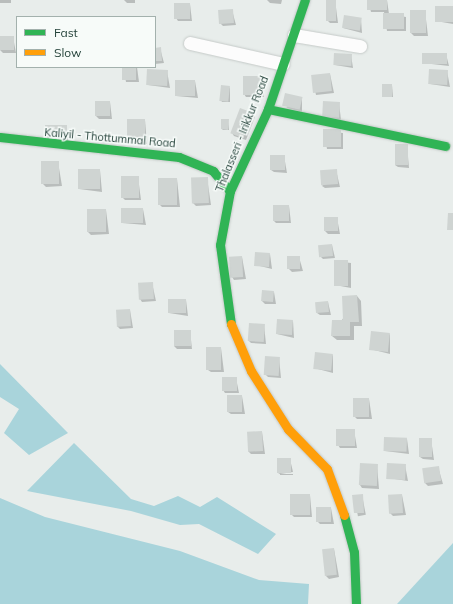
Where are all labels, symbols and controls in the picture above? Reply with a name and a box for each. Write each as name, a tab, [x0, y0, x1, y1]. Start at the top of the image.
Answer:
legend	[16, 16, 156, 68]
text: Fast	[54, 25, 78, 40]
text: Slow	[54, 45, 82, 60]
street label: Thalasseri - Irikkur Road	[213, 74, 271, 194]
street label: Kaliyil - Thottummal Road	[44, 126, 176, 150]

